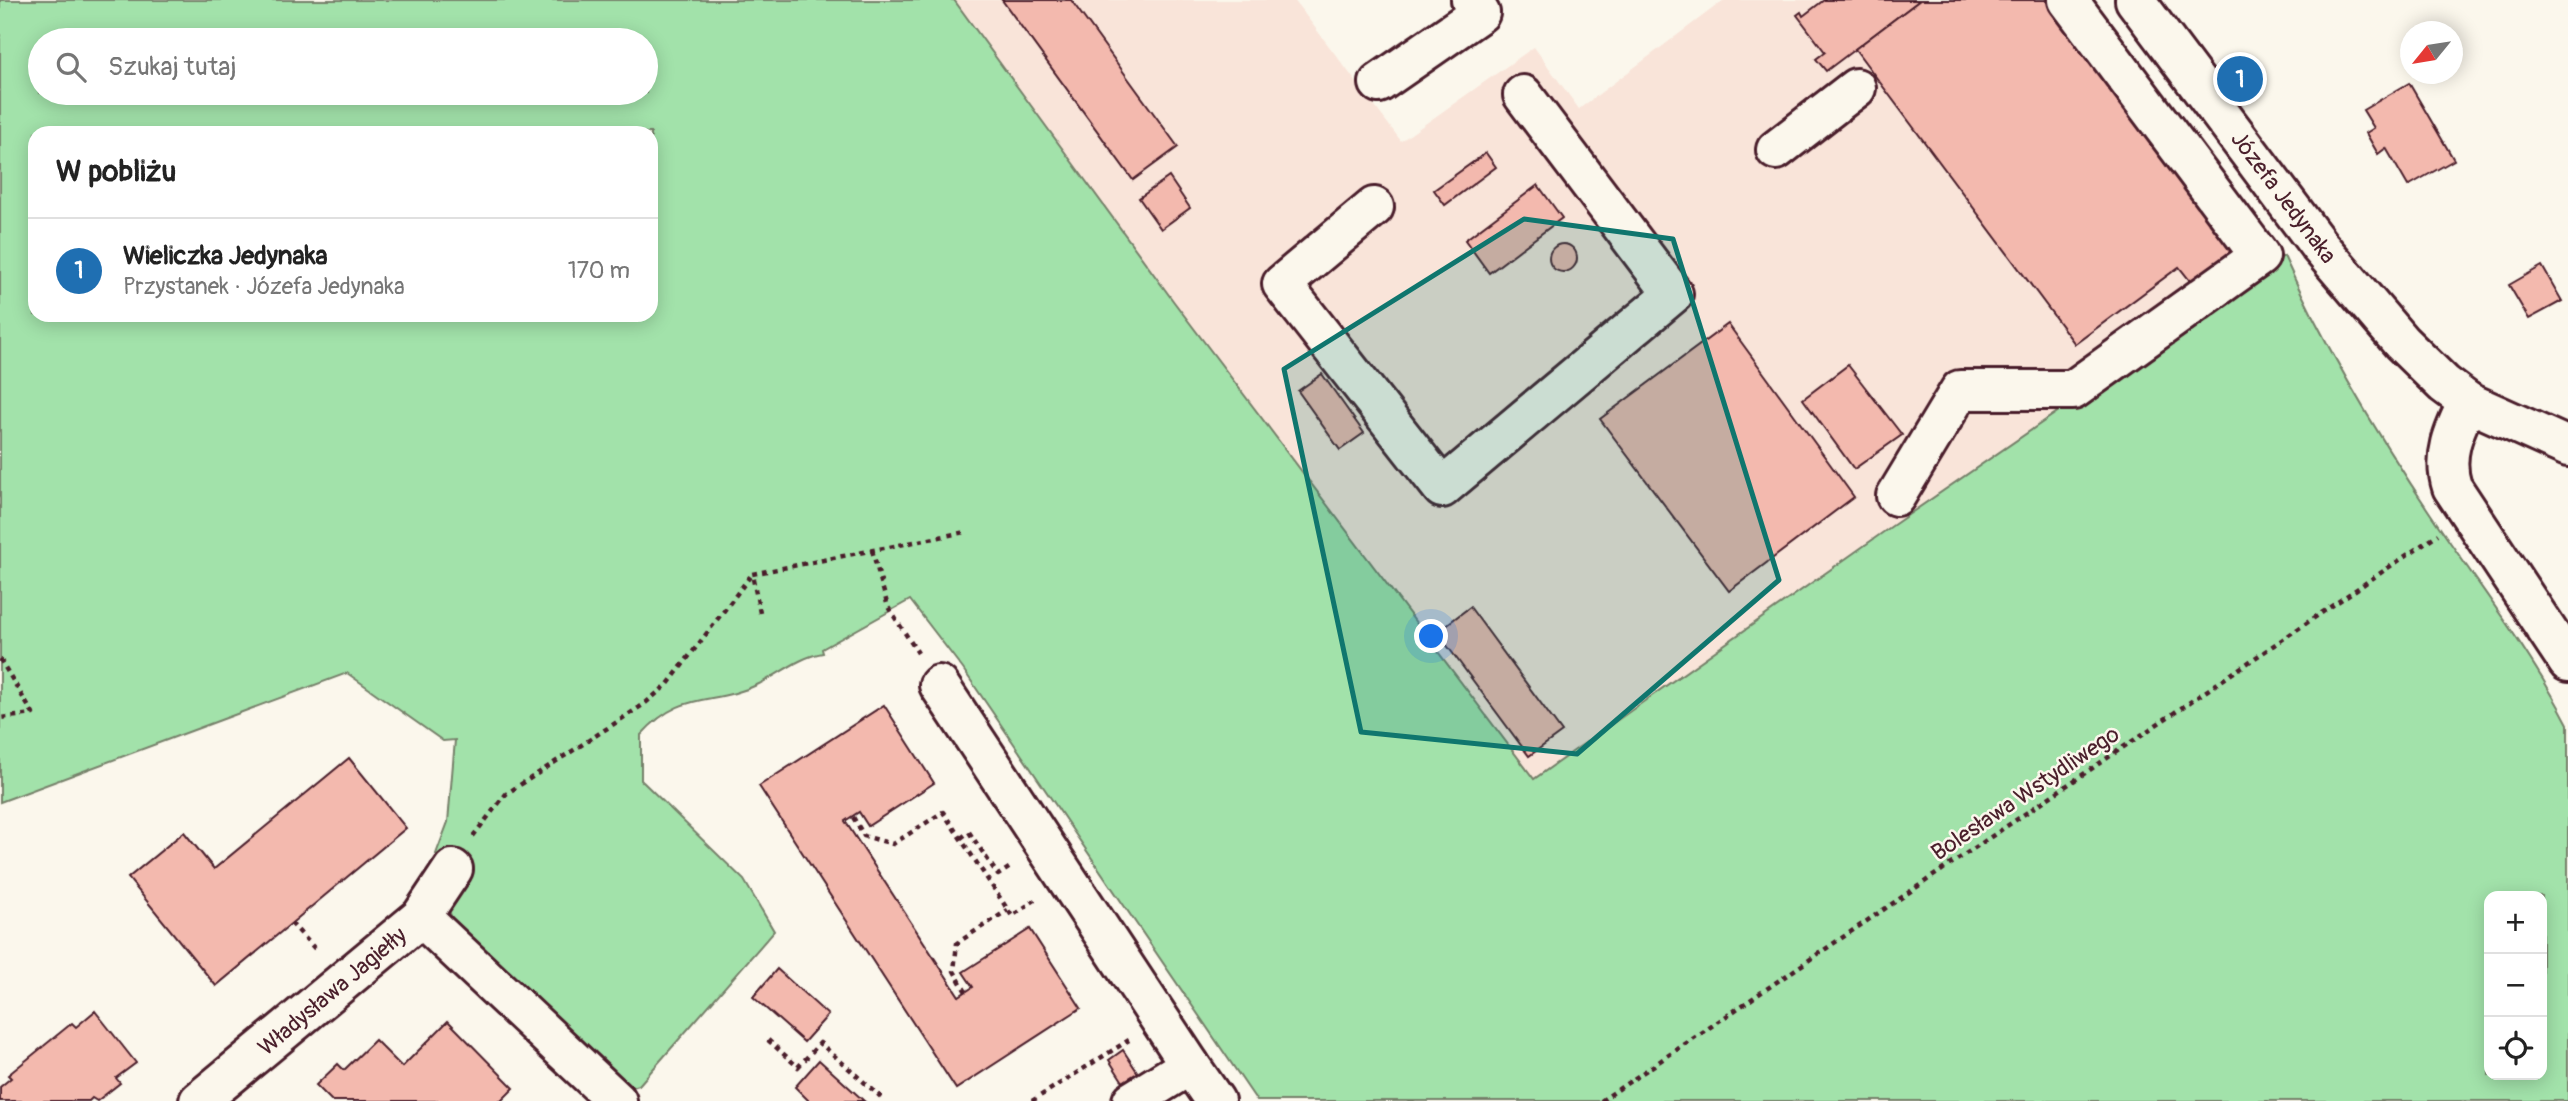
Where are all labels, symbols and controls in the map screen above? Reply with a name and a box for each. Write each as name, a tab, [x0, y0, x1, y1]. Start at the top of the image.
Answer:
north arrow	[2400, 21, 2463, 84]
search box	[28, 28, 658, 105]
icon: search	[52, 48, 90, 86]
text: Szukaj tutaj	[108, 51, 236, 83]
pin: 1	[2217, 53, 2263, 105]
street label: Józefa Jedynaka	[2224, 125, 2343, 269]
text: W pobliżu	[56, 153, 176, 190]
text: Wieliczka Jedynaka	[123, 240, 328, 272]
text: 1	[75, 256, 84, 285]
text: 170 m	[568, 256, 630, 285]
text: Przystanek · Józefa Jedynaka	[123, 272, 405, 301]
your location	[1414, 619, 1448, 653]
street label: Bolesława Wstydliwego	[1926, 720, 2125, 867]
map controls	[2484, 891, 2547, 1080]
button: +	[2484, 891, 2547, 954]
street label: Władysława Jagiełły	[252, 921, 413, 1062]
button: −	[2484, 954, 2547, 1017]
button: locate	[2484, 1017, 2547, 1080]

